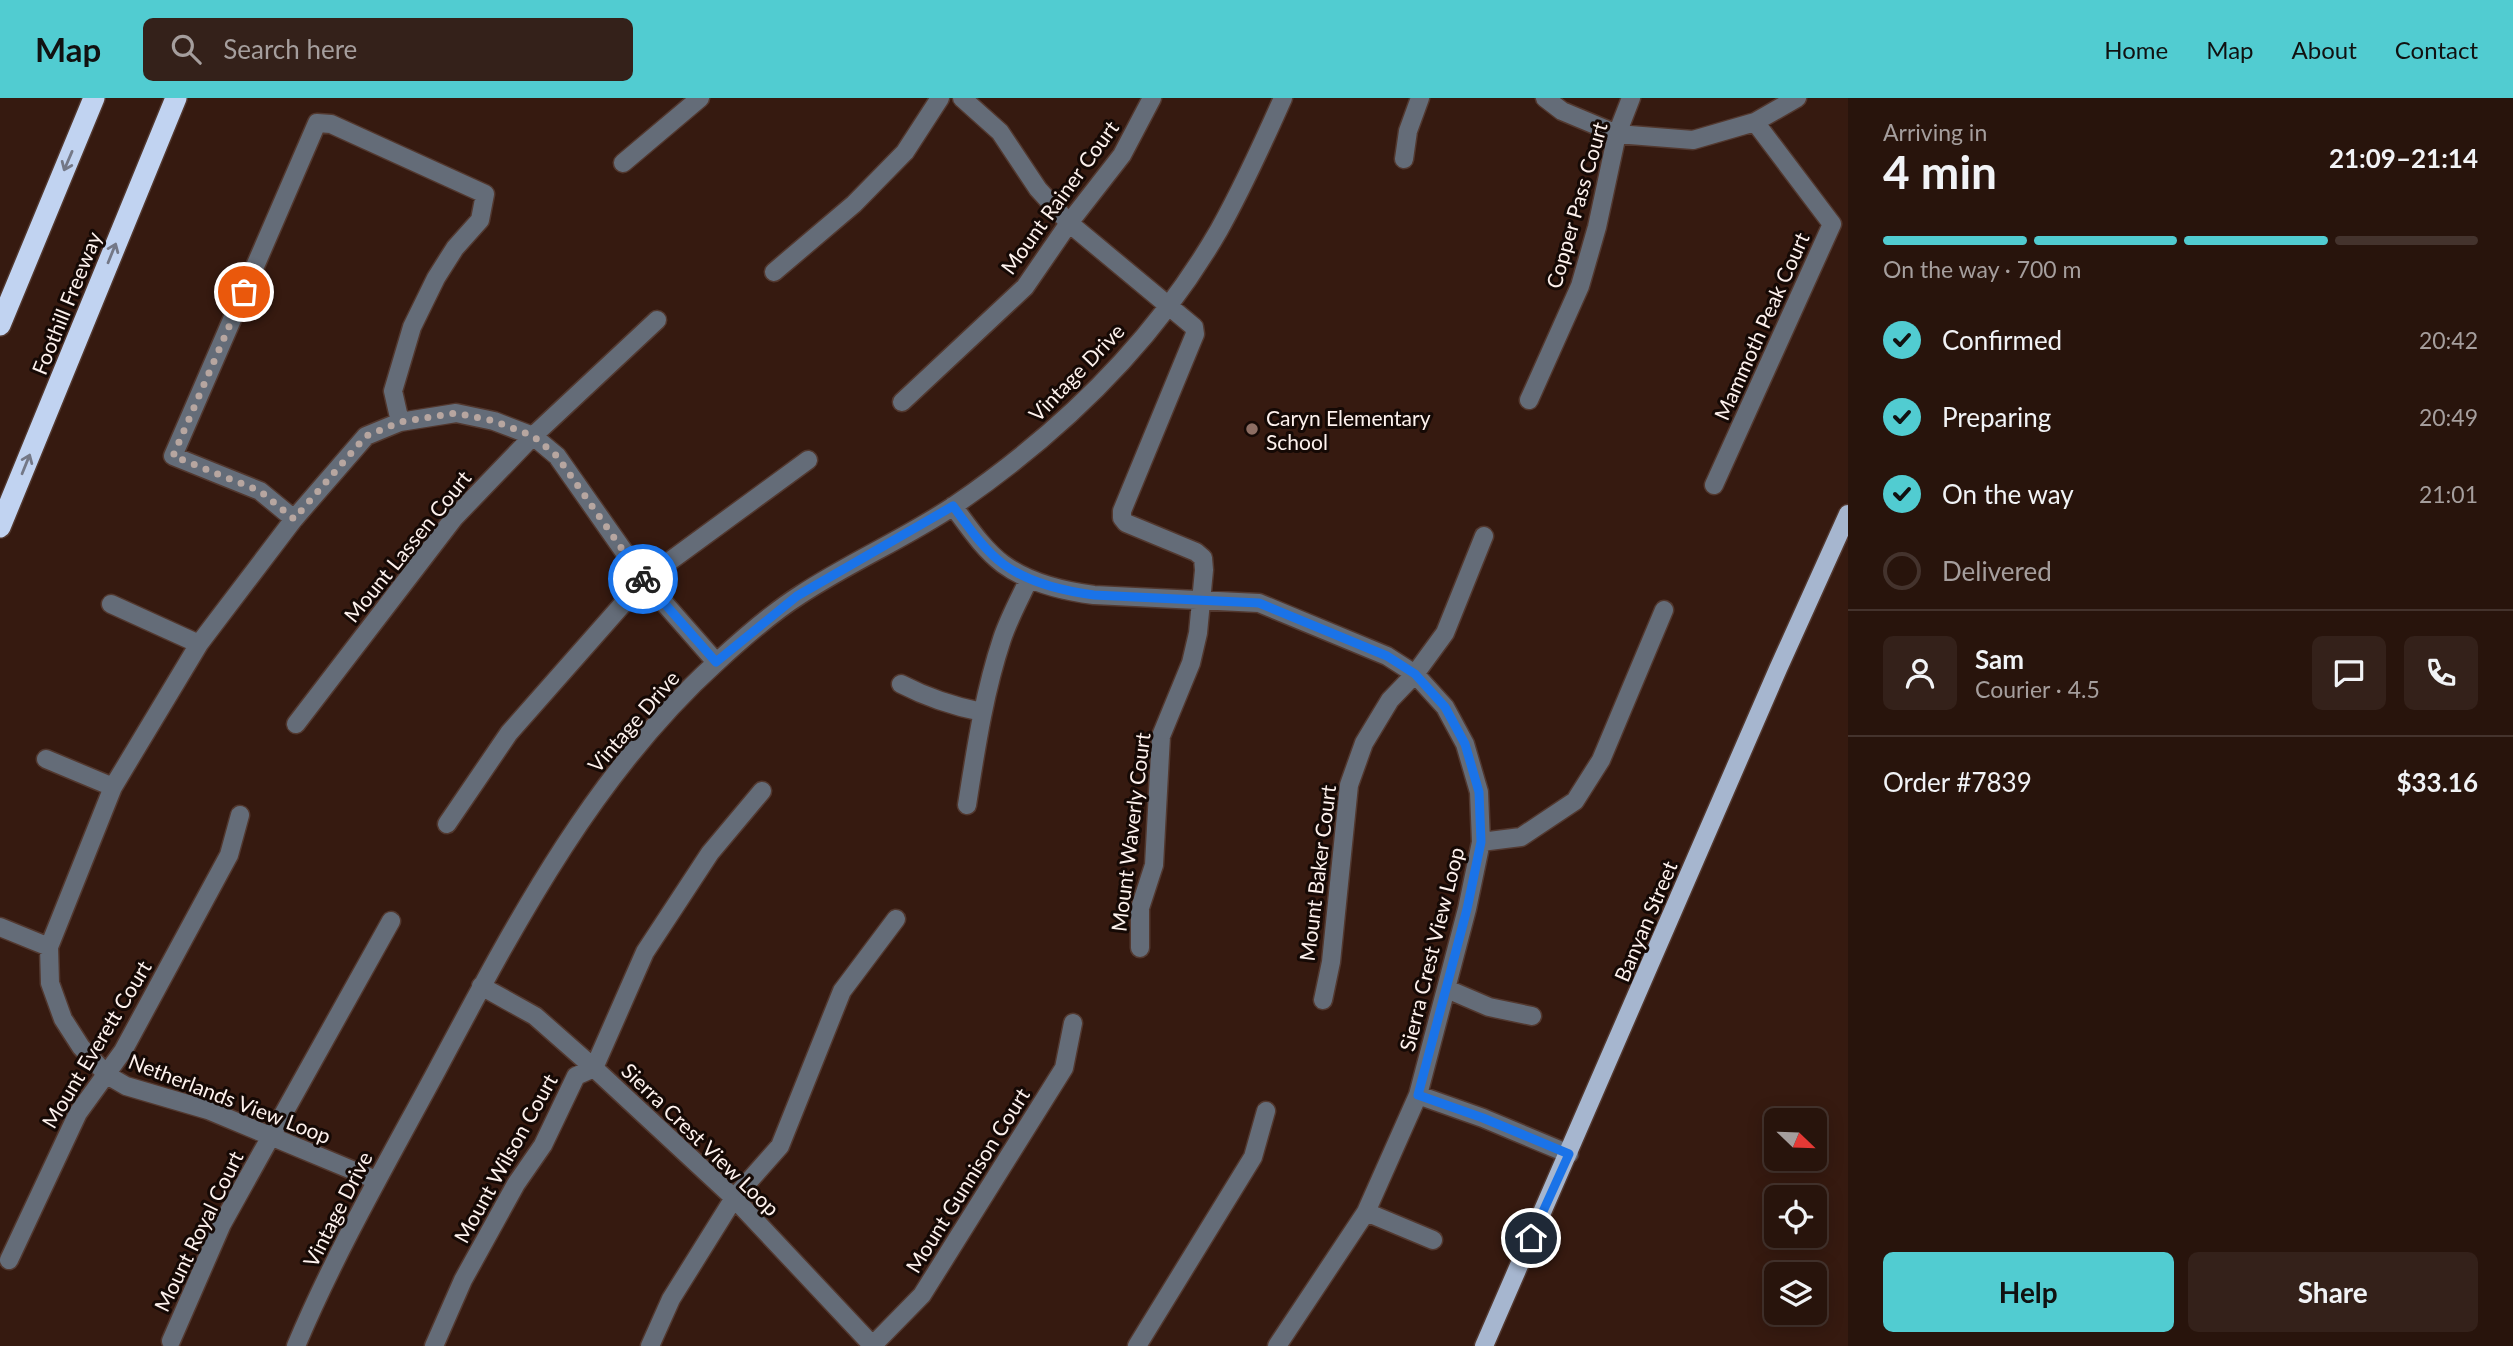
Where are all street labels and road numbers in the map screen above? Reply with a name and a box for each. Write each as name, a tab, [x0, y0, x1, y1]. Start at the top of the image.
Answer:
street label: Mount Rainer Court	[995, 115, 1123, 279]
street label: Copper Pass Court	[1540, 119, 1612, 291]
street label: Foothill Freeway	[26, 228, 106, 378]
street label: Mammoth Peak Court	[1708, 228, 1814, 424]
street label: Vintage Drive	[1023, 318, 1129, 426]
street label: Mount Lassen Court	[338, 465, 476, 627]
street label: Vintage Drive	[582, 665, 684, 777]
street label: Mount Waverly Court	[1105, 731, 1155, 933]
street label: Mount Baker Court	[1294, 783, 1340, 963]
street label: Sierra Crest View Loop	[1394, 845, 1468, 1053]
street label: Banyan Street	[1608, 856, 1682, 985]
street label: Mount Everett Court	[36, 955, 156, 1132]
street label: Netherlands View Loop	[125, 1048, 335, 1148]
street label: Sierra Crest View Loop	[617, 1057, 785, 1221]
street label: Mount Wilson Court	[448, 1069, 562, 1247]
street label: Mount Gunnison Court	[900, 1083, 1034, 1277]
street label: Mount Royal Court	[148, 1146, 248, 1315]
street label: Vintage Drive	[297, 1147, 377, 1271]

